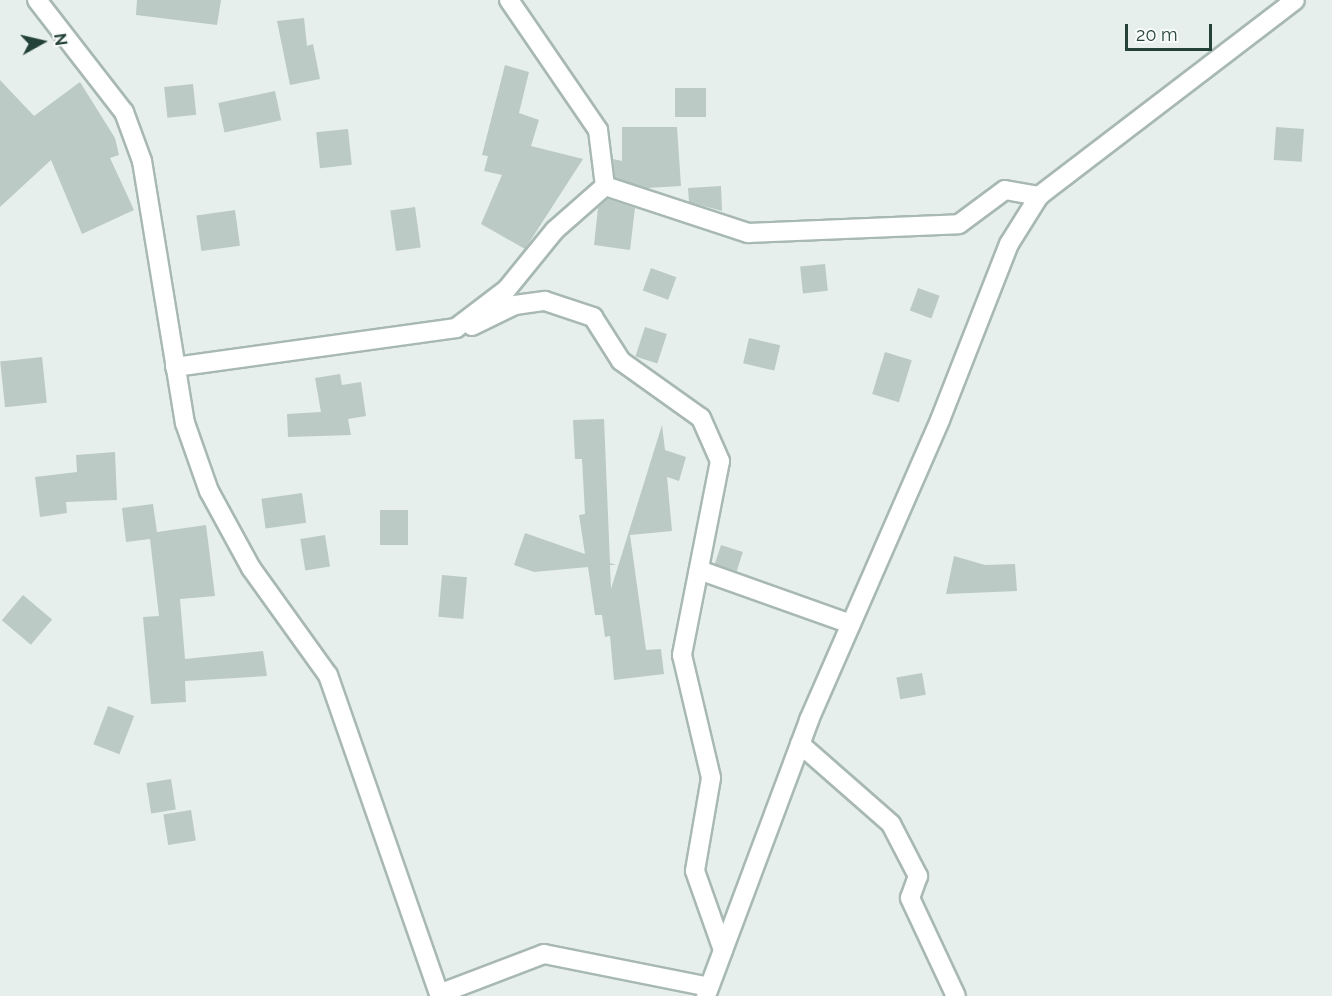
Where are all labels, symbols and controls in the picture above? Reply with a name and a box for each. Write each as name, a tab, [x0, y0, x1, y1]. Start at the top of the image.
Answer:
north arrow	[12, 12, 72, 72]
scale bar	[1128, 12, 1215, 50]
text: 20 m	[1136, 24, 1178, 45]
text: N	[50, 32, 71, 47]

